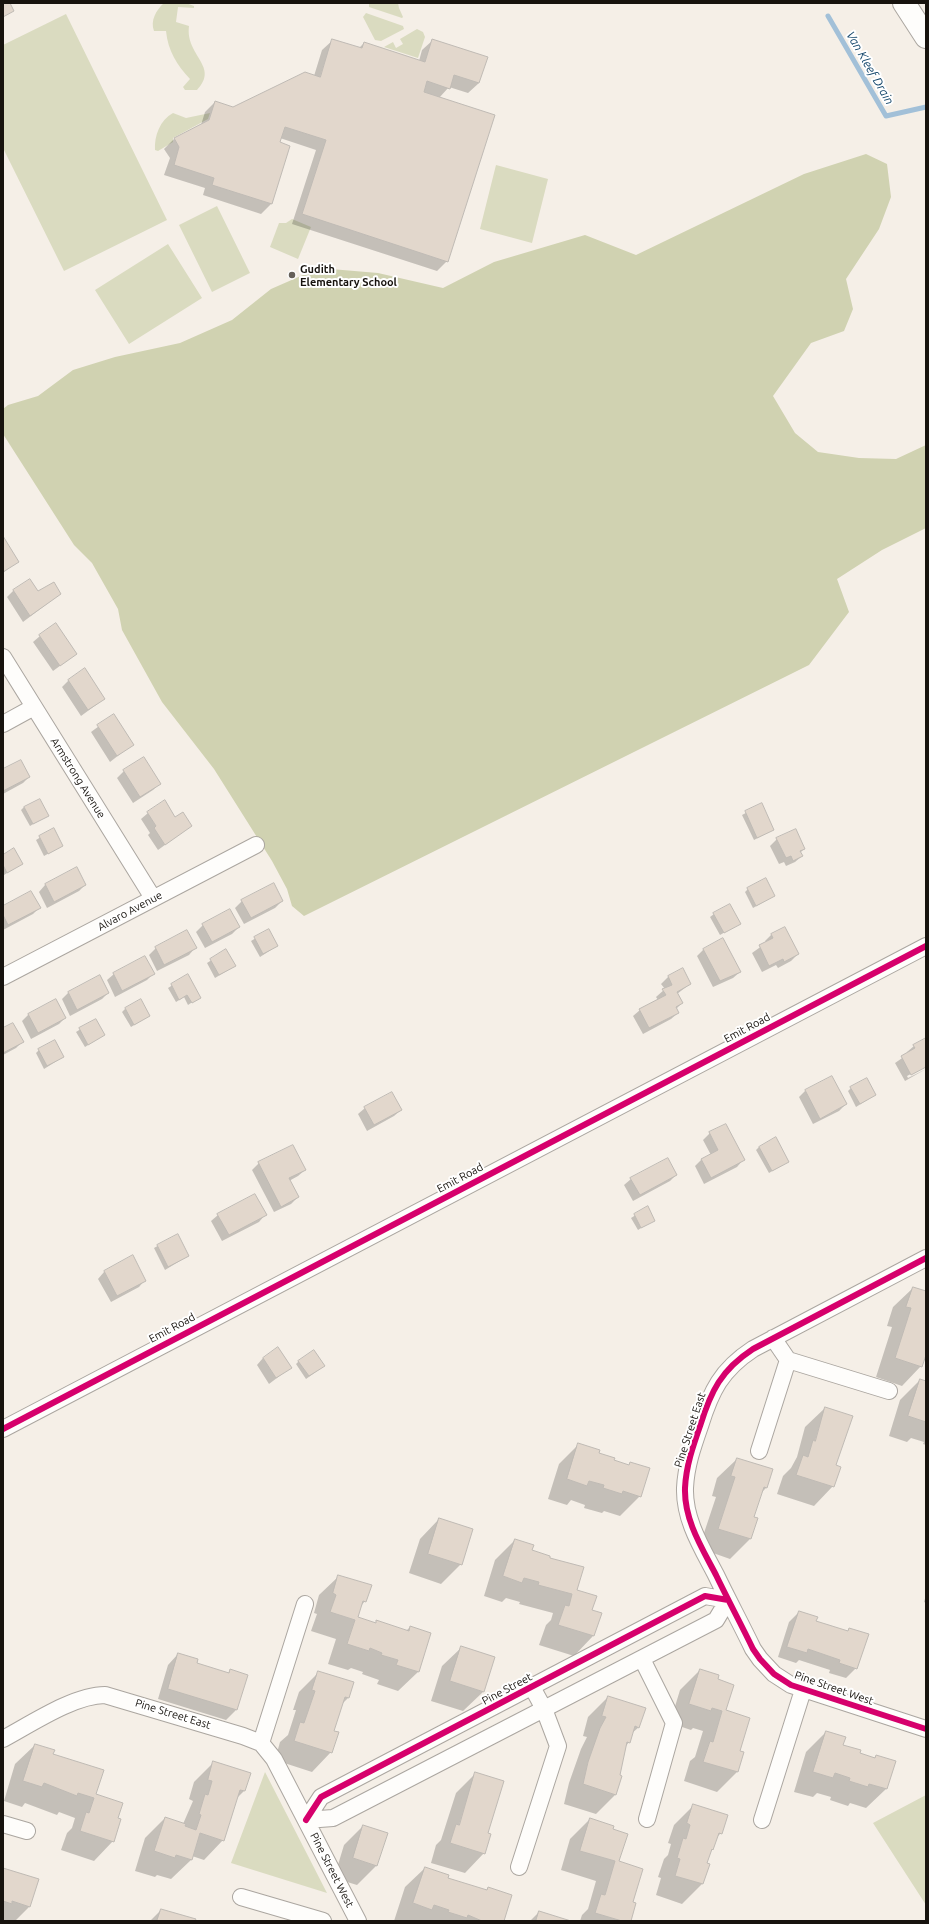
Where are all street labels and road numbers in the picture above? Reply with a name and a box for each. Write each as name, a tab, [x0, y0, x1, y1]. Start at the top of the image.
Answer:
street label: Armstrong Avenue	[48, 735, 108, 821]
street label: Alvaro Avenue	[95, 888, 165, 934]
street label: Emit Road	[722, 1010, 772, 1046]
street label: Emit Road	[435, 1160, 485, 1196]
street label: Emit Road	[147, 1310, 197, 1346]
street label: Pine Street East	[672, 1391, 708, 1469]
street label: Pine Street West	[793, 1668, 875, 1708]
street label: Pine Street	[480, 1670, 534, 1708]
street label: Pine Street East	[134, 1696, 212, 1732]
street label: Pine Street West	[307, 1830, 357, 1910]

